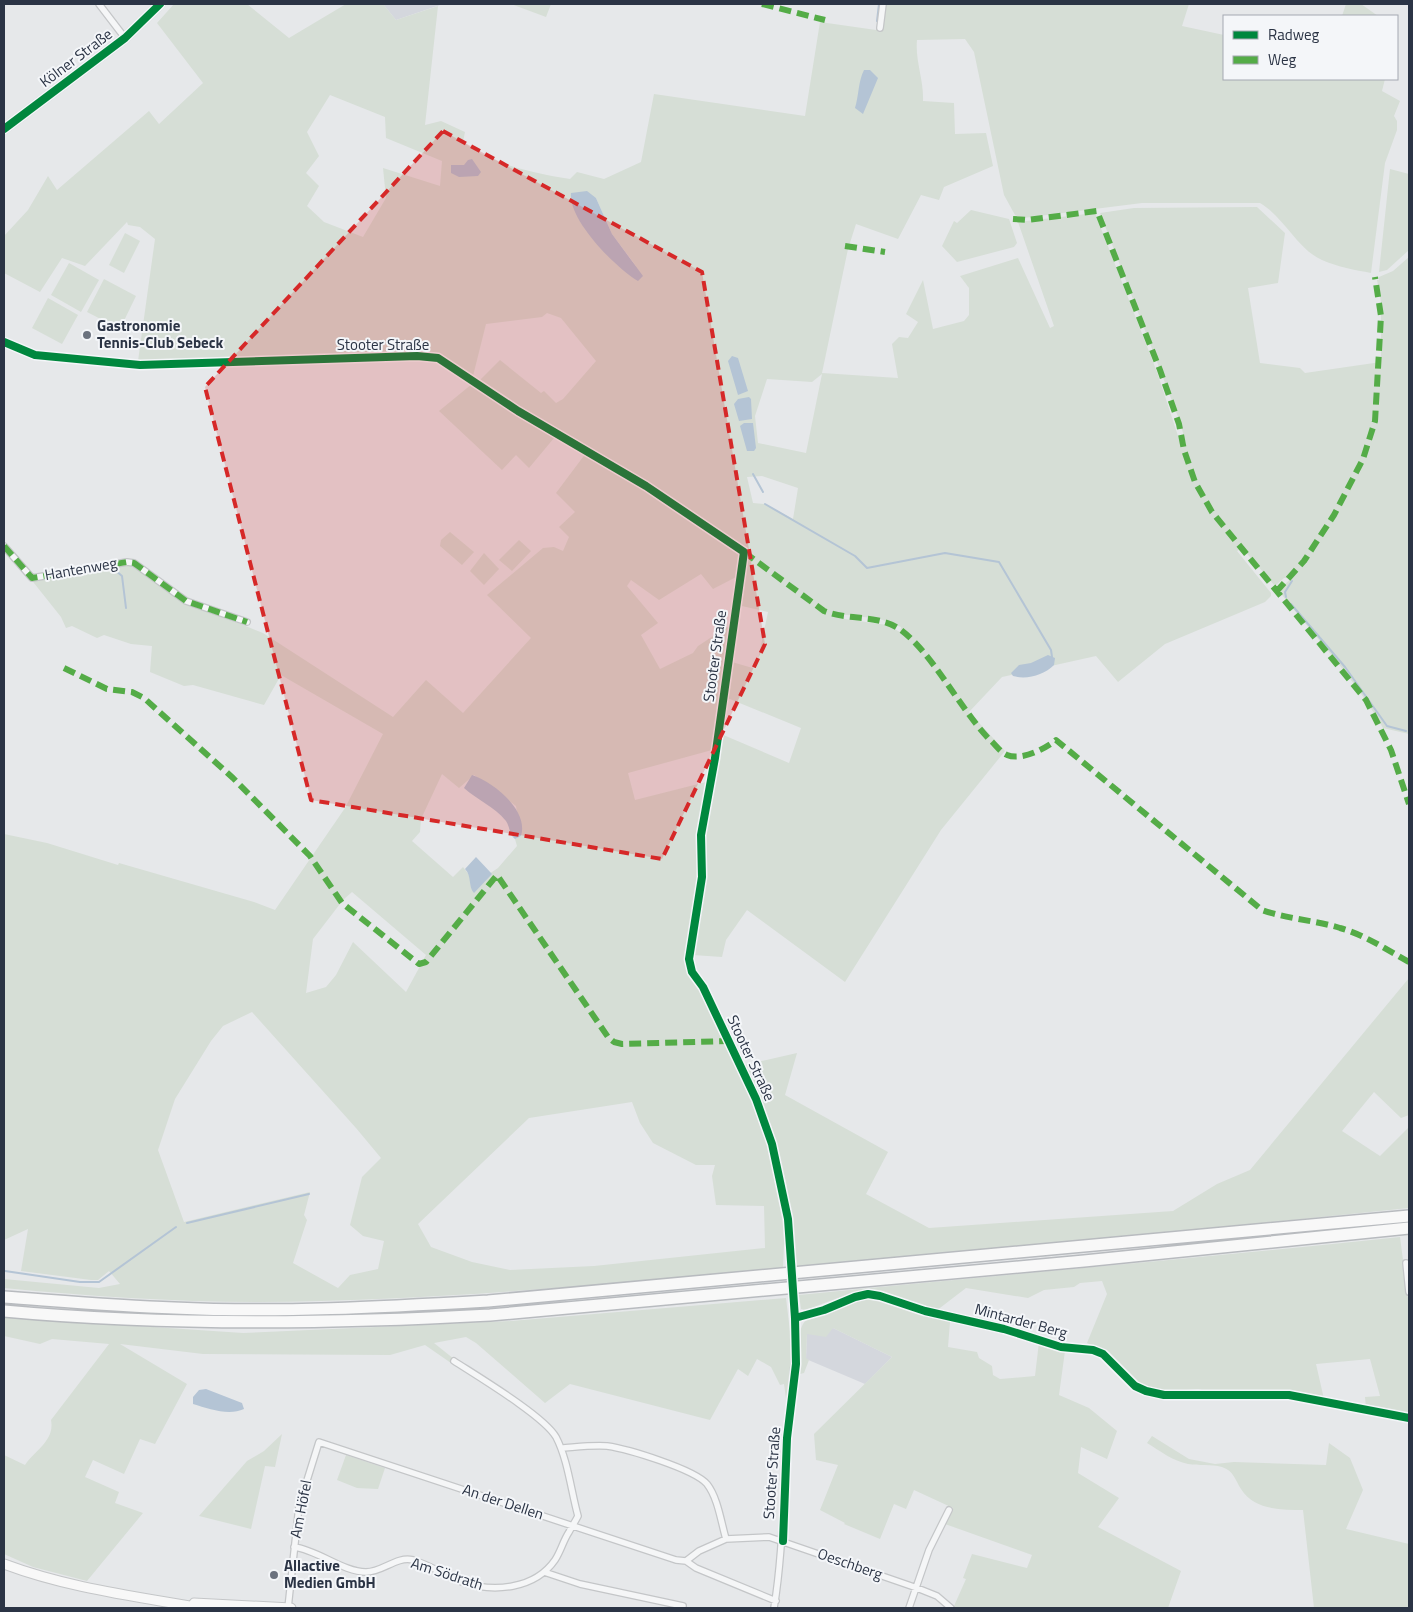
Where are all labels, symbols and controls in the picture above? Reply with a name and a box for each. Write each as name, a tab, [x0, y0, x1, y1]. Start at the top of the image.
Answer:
legend	[1223, 15, 1398, 80]
street label: Kölner Straße	[34, 23, 117, 93]
text: Radweg	[1268, 23, 1320, 46]
text: Weg	[1268, 48, 1297, 71]
place label: Gastronomie Tennis-Club Sebeck	[97, 314, 223, 354]
marker: Gastronomie Tennis-Club Sebeck	[81, 329, 93, 341]
street label: Stooter Straße	[337, 333, 429, 356]
street label: Hantenweg	[43, 551, 119, 586]
street label: Stooter Straße	[697, 609, 732, 703]
street label: Stooter Straße	[721, 1011, 781, 1105]
street label: Mintarder Berg	[972, 1297, 1070, 1344]
street label: Stooter Straße	[757, 1426, 786, 1520]
street label: Am Höfel	[284, 1478, 317, 1540]
street label: An der Dellen	[460, 1478, 547, 1525]
street label: Oeschberg	[815, 1542, 886, 1585]
street label: Am Södrath	[408, 1551, 486, 1596]
place label: Allactive Medien GmbH	[284, 1554, 376, 1594]
marker: Allactive Medien GmbH	[268, 1569, 280, 1581]

